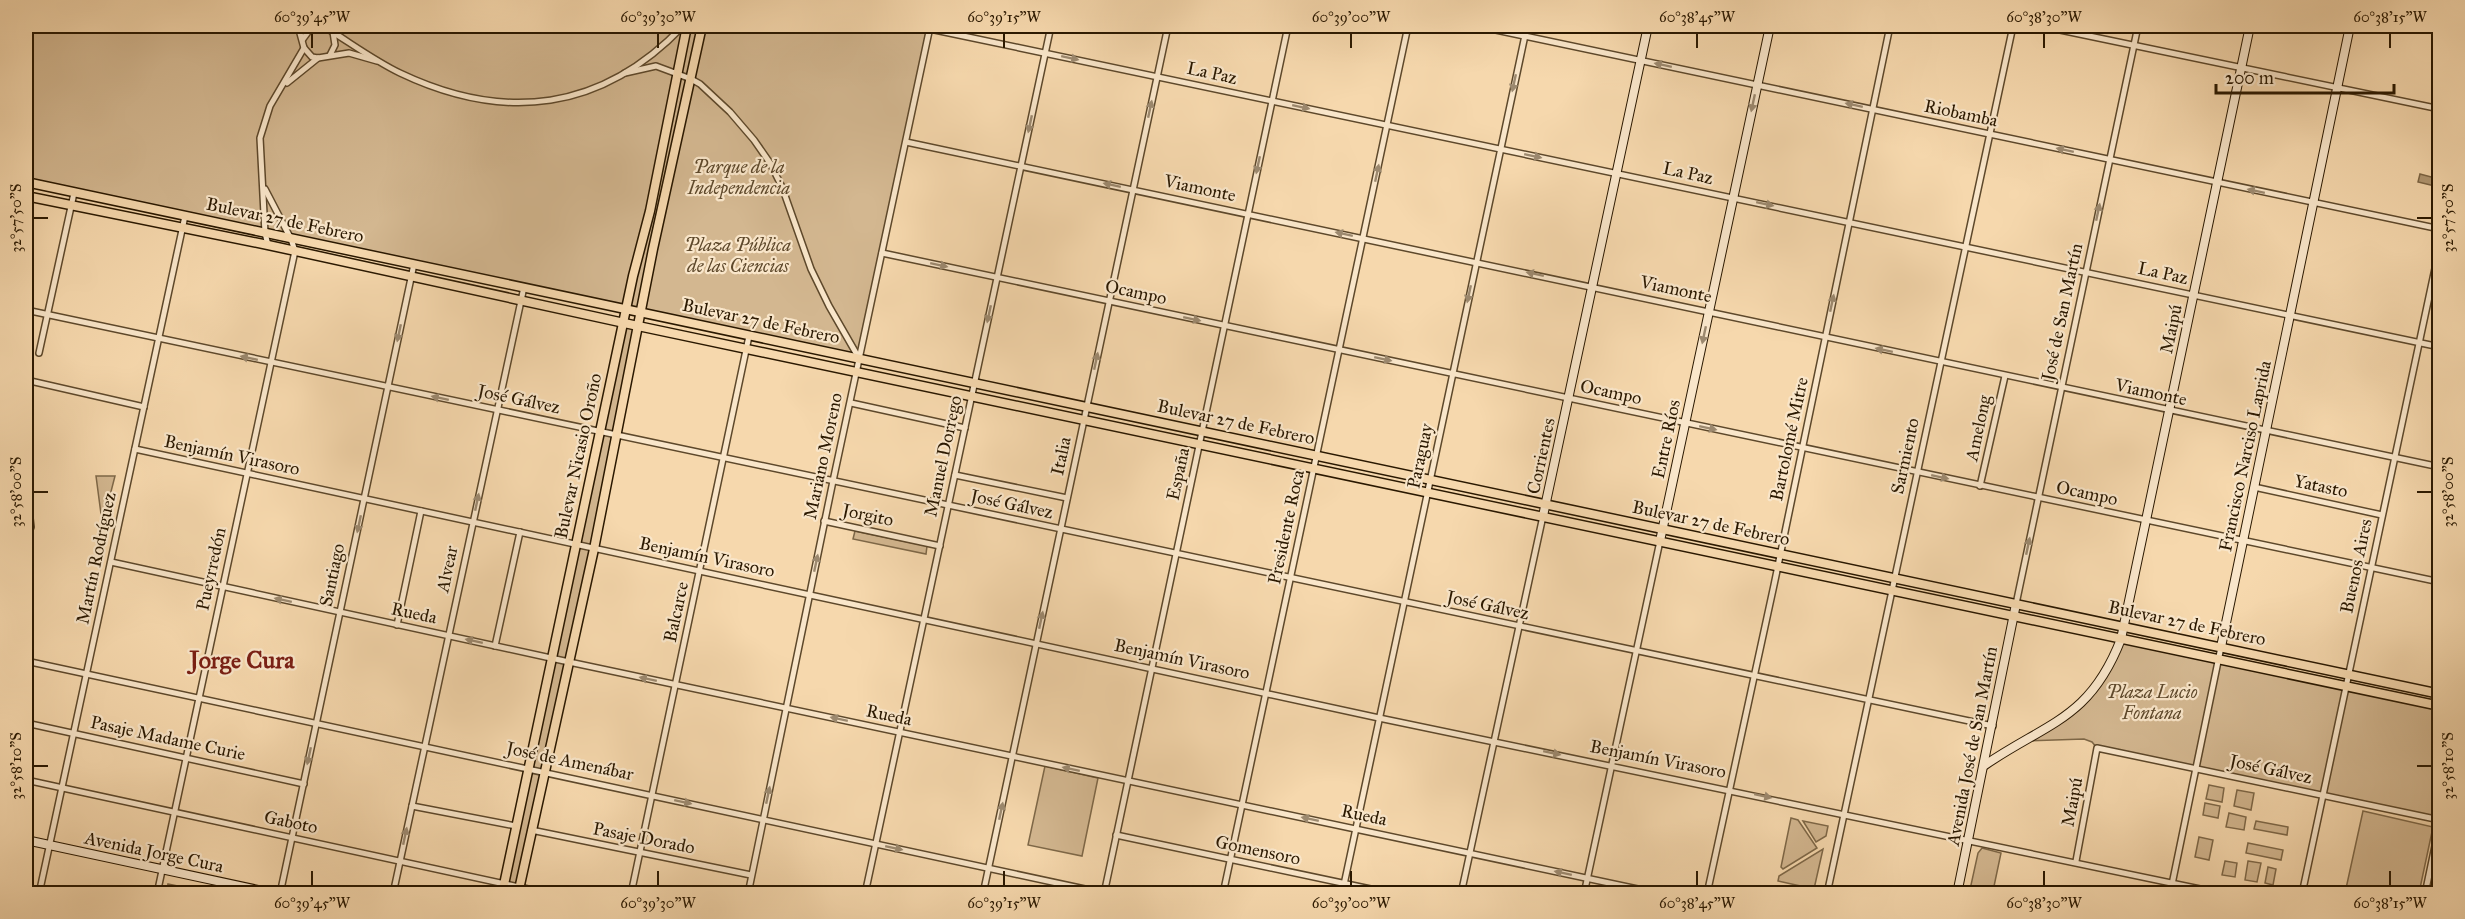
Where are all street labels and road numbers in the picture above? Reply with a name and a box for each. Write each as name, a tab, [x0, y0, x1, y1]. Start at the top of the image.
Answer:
street label: La Paz	[1185, 57, 1239, 89]
street label: Riobamba	[1922, 95, 2000, 132]
street label: La Paz	[1661, 157, 1715, 189]
street label: Viamonte	[1161, 169, 1238, 206]
street label: Bulevar 27 de Febrero	[204, 193, 366, 247]
street label: José de San Martín	[2036, 241, 2088, 385]
street label: La Paz	[2136, 257, 2190, 289]
street label: Viamonte	[1637, 270, 1714, 307]
street label: Ocampo	[1103, 275, 1169, 309]
street label: Bulevar 27 de Febrero	[680, 294, 842, 348]
street label: Maipú	[2155, 302, 2187, 356]
street label: Francisco Narciso Laprida	[2214, 358, 2276, 553]
street label: Bulevar Nicasio Oroño	[550, 371, 606, 541]
street label: Viamonte	[2112, 373, 2189, 410]
street label: Ocampo	[1578, 375, 1644, 409]
street label: Bartolomé Mitre	[1765, 375, 1813, 503]
street label: José Gálvez	[474, 379, 562, 419]
street label: Mariano Moreno	[799, 391, 847, 521]
street label: Amelong	[1960, 392, 1997, 464]
street label: Manuel Dorrego	[919, 393, 968, 519]
street label: Bulevar 27 de Febrero	[1155, 395, 1317, 449]
street label: Entre Ríos	[1647, 397, 1685, 481]
street label: Corrientes	[1522, 416, 1560, 496]
street label: Sarmiento	[1886, 416, 1924, 496]
street label: Paraguay	[1402, 421, 1439, 491]
street label: Benjamín Virasoro	[162, 430, 302, 480]
street label: Italia	[1046, 434, 1076, 477]
street label: España	[1162, 445, 1194, 502]
street label: Presidente Roca	[1263, 467, 1309, 586]
street label: Yatasto	[2292, 470, 2350, 502]
street label: Ocampo	[2054, 476, 2120, 510]
street label: José Gálvez	[967, 484, 1055, 524]
street label: Martín Rodríguez	[71, 490, 122, 626]
street label: Bulevar 27 de Febrero	[1630, 496, 1792, 550]
street label: Jorgito	[838, 498, 896, 532]
street label: Buenos Aires	[2335, 517, 2377, 615]
street label: Pueyrredón	[191, 525, 231, 613]
street label: Benjamín Virasoro	[637, 532, 777, 582]
street label: Santiago	[315, 541, 350, 609]
street label: Alvear	[431, 543, 463, 595]
street label: Balcarce	[659, 580, 693, 644]
street label: José Gálvez	[1443, 585, 1531, 625]
street label: Bulevar 27 de Febrero	[2106, 596, 2268, 650]
street label: Rueda	[389, 597, 439, 629]
street label: Benjamín Virasoro	[1112, 634, 1252, 684]
street label: Avenida José de San Martín	[1942, 644, 2003, 849]
street label: Rueda	[864, 699, 914, 731]
street label: Pasaje Madame Curie	[89, 711, 247, 765]
street label: Benjamín Virasoro	[1588, 735, 1728, 783]
street label: José de Amenábar	[502, 736, 636, 786]
street label: José Gálvez	[2226, 749, 2314, 789]
street label: Maipú	[2056, 775, 2088, 828]
street label: Rueda	[1339, 799, 1389, 831]
street label: Gaboto	[262, 806, 320, 838]
street label: Pasaje Dorado	[591, 817, 697, 859]
street label: Avenida Jorge Cura	[81, 826, 226, 879]
street label: Gomensoro	[1214, 830, 1302, 870]

